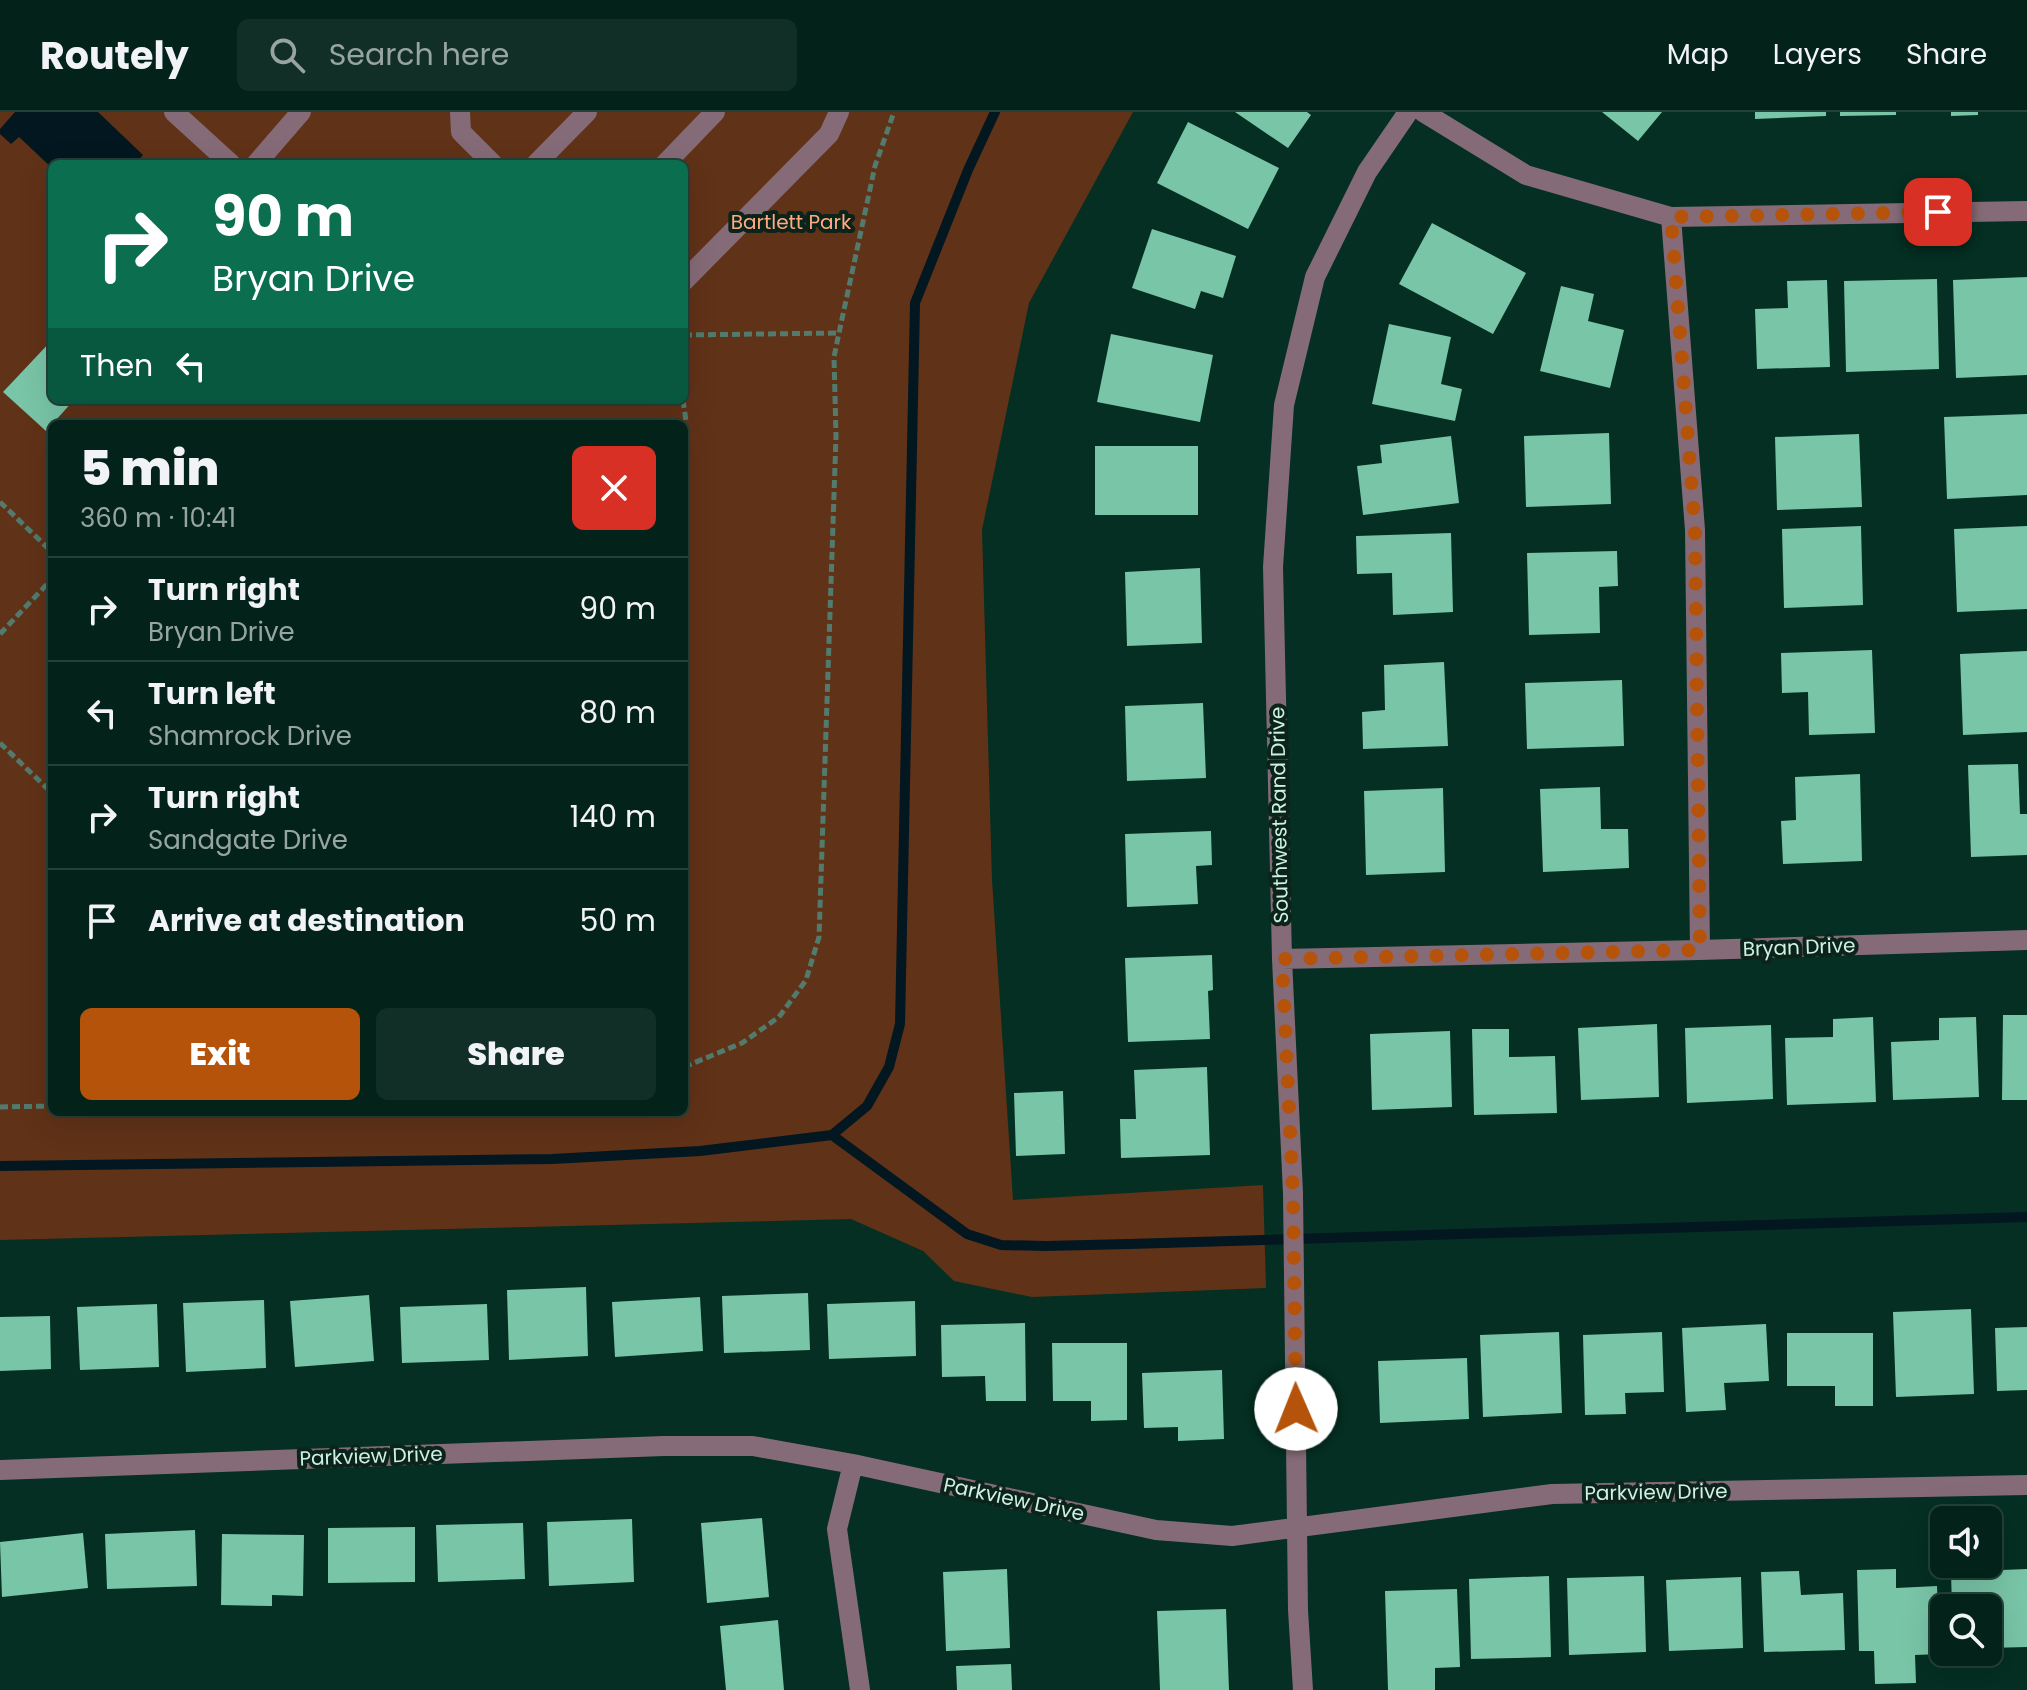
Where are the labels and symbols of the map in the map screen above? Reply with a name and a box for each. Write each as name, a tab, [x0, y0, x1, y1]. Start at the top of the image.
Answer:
pin	[1904, 178, 1972, 246]
park label: Bartlett Park	[731, 208, 852, 236]
street label: Southwest Rand Drive	[1263, 706, 1295, 924]
street label: Bryan Drive	[1742, 931, 1856, 963]
position arrow	[1254, 1367, 1338, 1451]
street label: Parkview Drive	[299, 1440, 443, 1472]
street label: Parkview Drive	[941, 1470, 1087, 1528]
street label: Parkview Drive	[1584, 1477, 1728, 1507]

